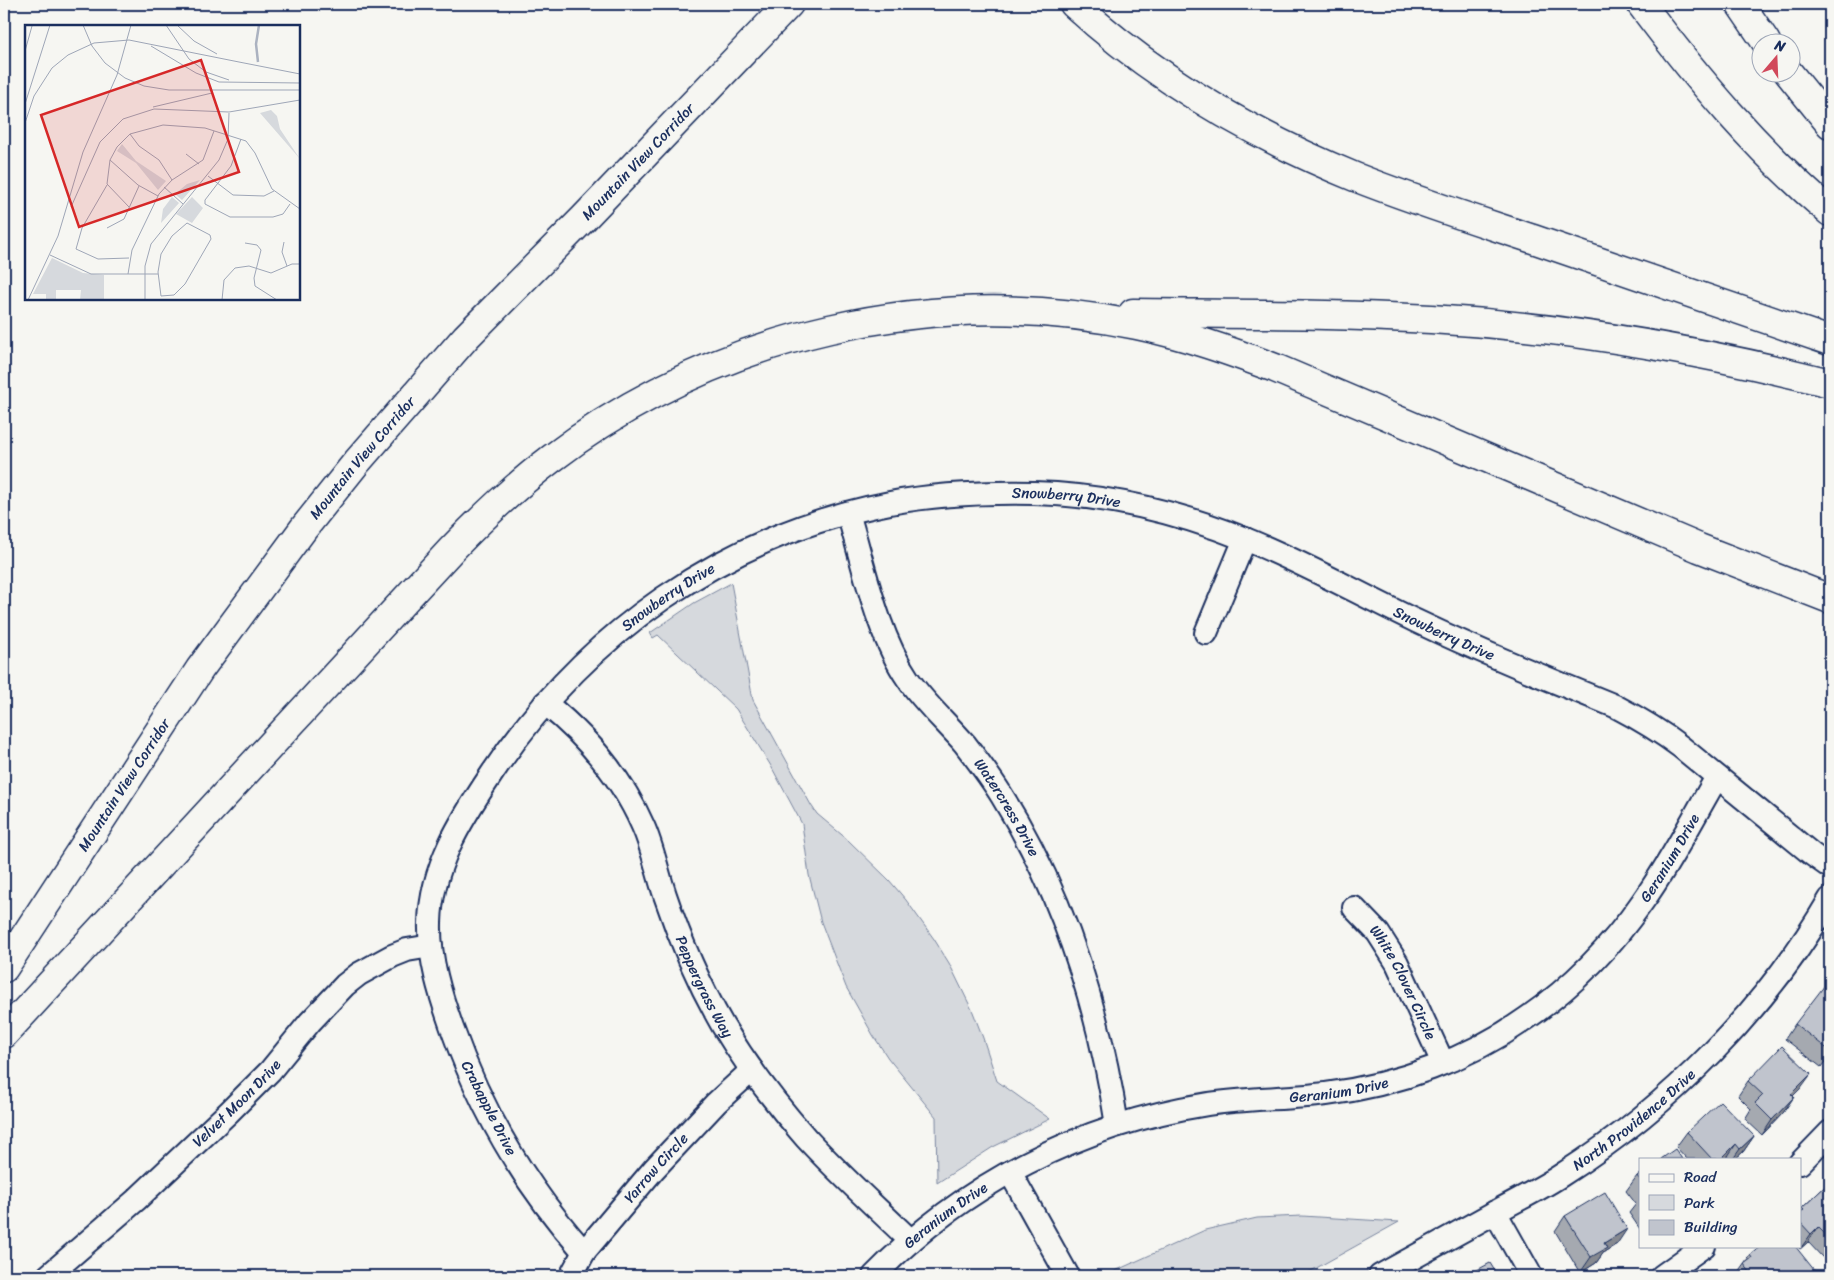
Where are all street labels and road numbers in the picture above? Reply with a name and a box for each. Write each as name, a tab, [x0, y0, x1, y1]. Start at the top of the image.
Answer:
street label: Mountain View Corridor	[575, 96, 702, 226]
street label: Mountain View Corridor	[302, 389, 423, 525]
street label: Snowberry Drive	[1012, 480, 1123, 515]
street label: Snowberry Drive	[615, 555, 720, 638]
street label: Snowberry Drive	[1389, 599, 1499, 668]
street label: Mountain View Corridor	[71, 712, 178, 857]
street label: Watercress Drive	[967, 753, 1047, 862]
street label: Geranium Drive	[1633, 809, 1707, 908]
street label: White Clover Circle	[1363, 918, 1443, 1044]
street label: Peppergrass Way	[668, 931, 741, 1043]
street label: Velvet Moon Drive	[186, 1053, 288, 1154]
street label: Crabapple Drive	[454, 1056, 524, 1160]
street label: North Providence Drive	[1567, 1062, 1702, 1178]
street label: Geranium Drive	[1289, 1069, 1391, 1110]
street label: Yarrow Circle	[617, 1126, 695, 1209]
street label: Geranium Drive	[897, 1175, 993, 1255]

